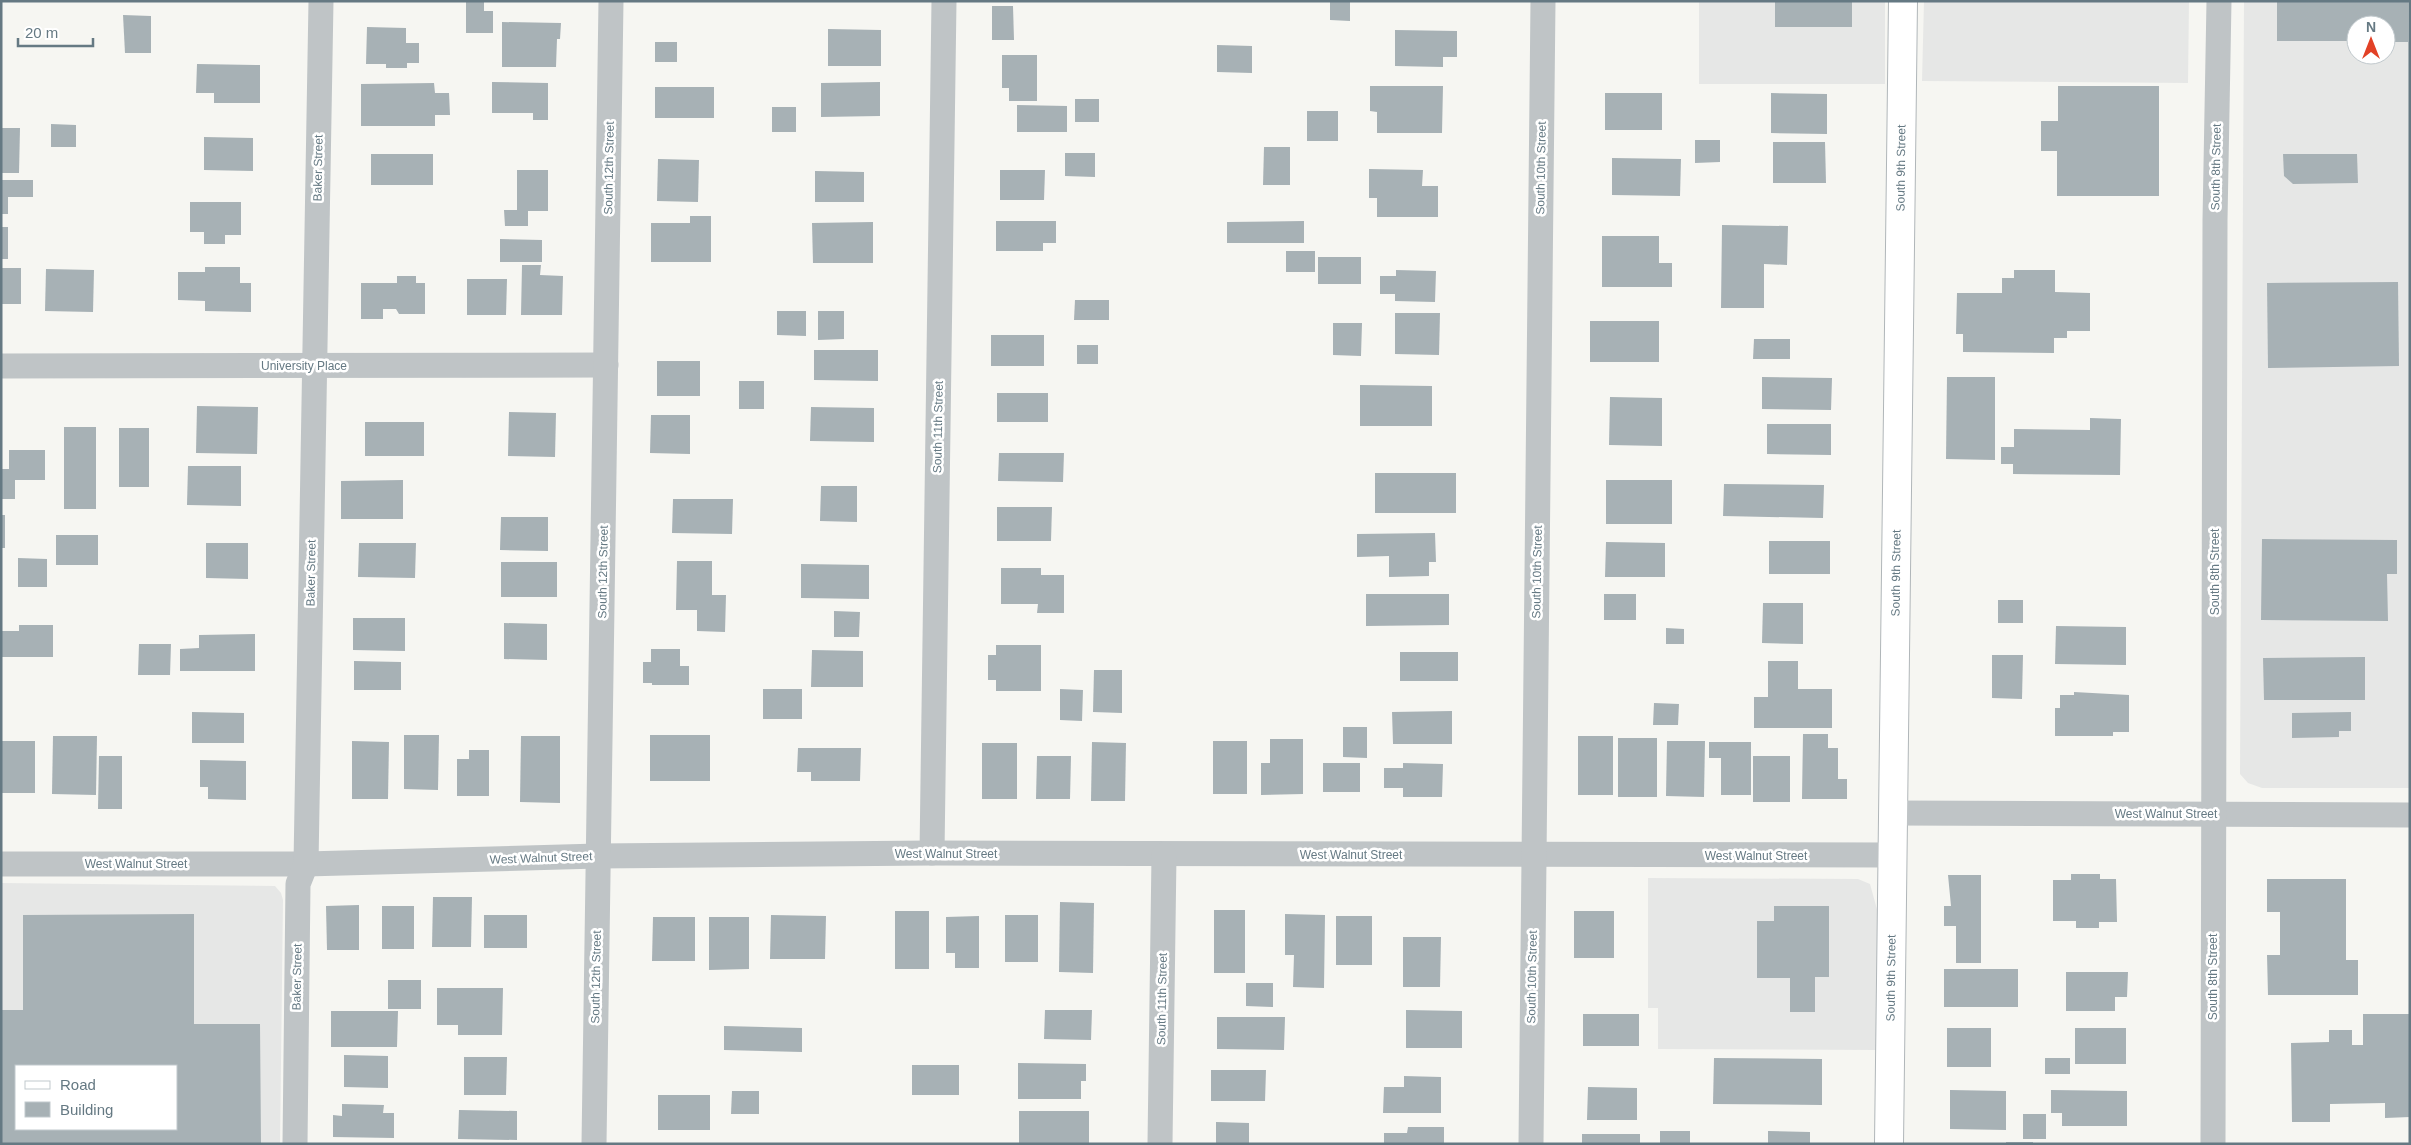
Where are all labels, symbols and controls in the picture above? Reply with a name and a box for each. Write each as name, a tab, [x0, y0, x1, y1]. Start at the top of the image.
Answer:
scale bar	[18, 15, 92, 47]
north arrow	[2346, 15, 2396, 65]
text: N	[2366, 19, 2376, 35]
text: 20 m	[25, 24, 58, 41]
street label: South 12th Street	[601, 121, 617, 215]
street label: South 10th Street	[1533, 121, 1549, 215]
street label: South 8th Street	[2208, 123, 2224, 210]
street label: South 9th Street	[1893, 124, 1908, 212]
street label: Baker Street	[310, 134, 326, 201]
street label: University Place	[261, 359, 347, 373]
street label: South 11th Street	[930, 380, 946, 473]
street label: South 12th Street	[595, 525, 611, 619]
street label: South 10th Street	[1529, 525, 1545, 619]
street label: South 8th Street	[2208, 528, 2222, 615]
street label: South 9th Street	[1888, 529, 1904, 617]
street label: Baker Street	[303, 539, 319, 606]
street label: West Walnut Street	[2115, 807, 2218, 821]
street label: West Walnut Street	[895, 847, 998, 861]
street label: West Walnut Street	[1300, 848, 1403, 862]
street label: West Walnut Street	[489, 849, 593, 867]
street label: West Walnut Street	[1705, 849, 1808, 863]
street label: West Walnut Street	[85, 857, 188, 871]
street label: South 12th Street	[588, 930, 604, 1024]
street label: South 10th Street	[1524, 930, 1540, 1024]
street label: South 8th Street	[2206, 933, 2220, 1020]
street label: South 9th Street	[1884, 934, 1899, 1022]
street label: Baker Street	[289, 943, 305, 1010]
street label: South 11th Street	[1154, 952, 1170, 1045]
legend	[15, 1065, 178, 1130]
text: Road	[60, 1076, 96, 1093]
text: Building	[60, 1101, 113, 1118]

